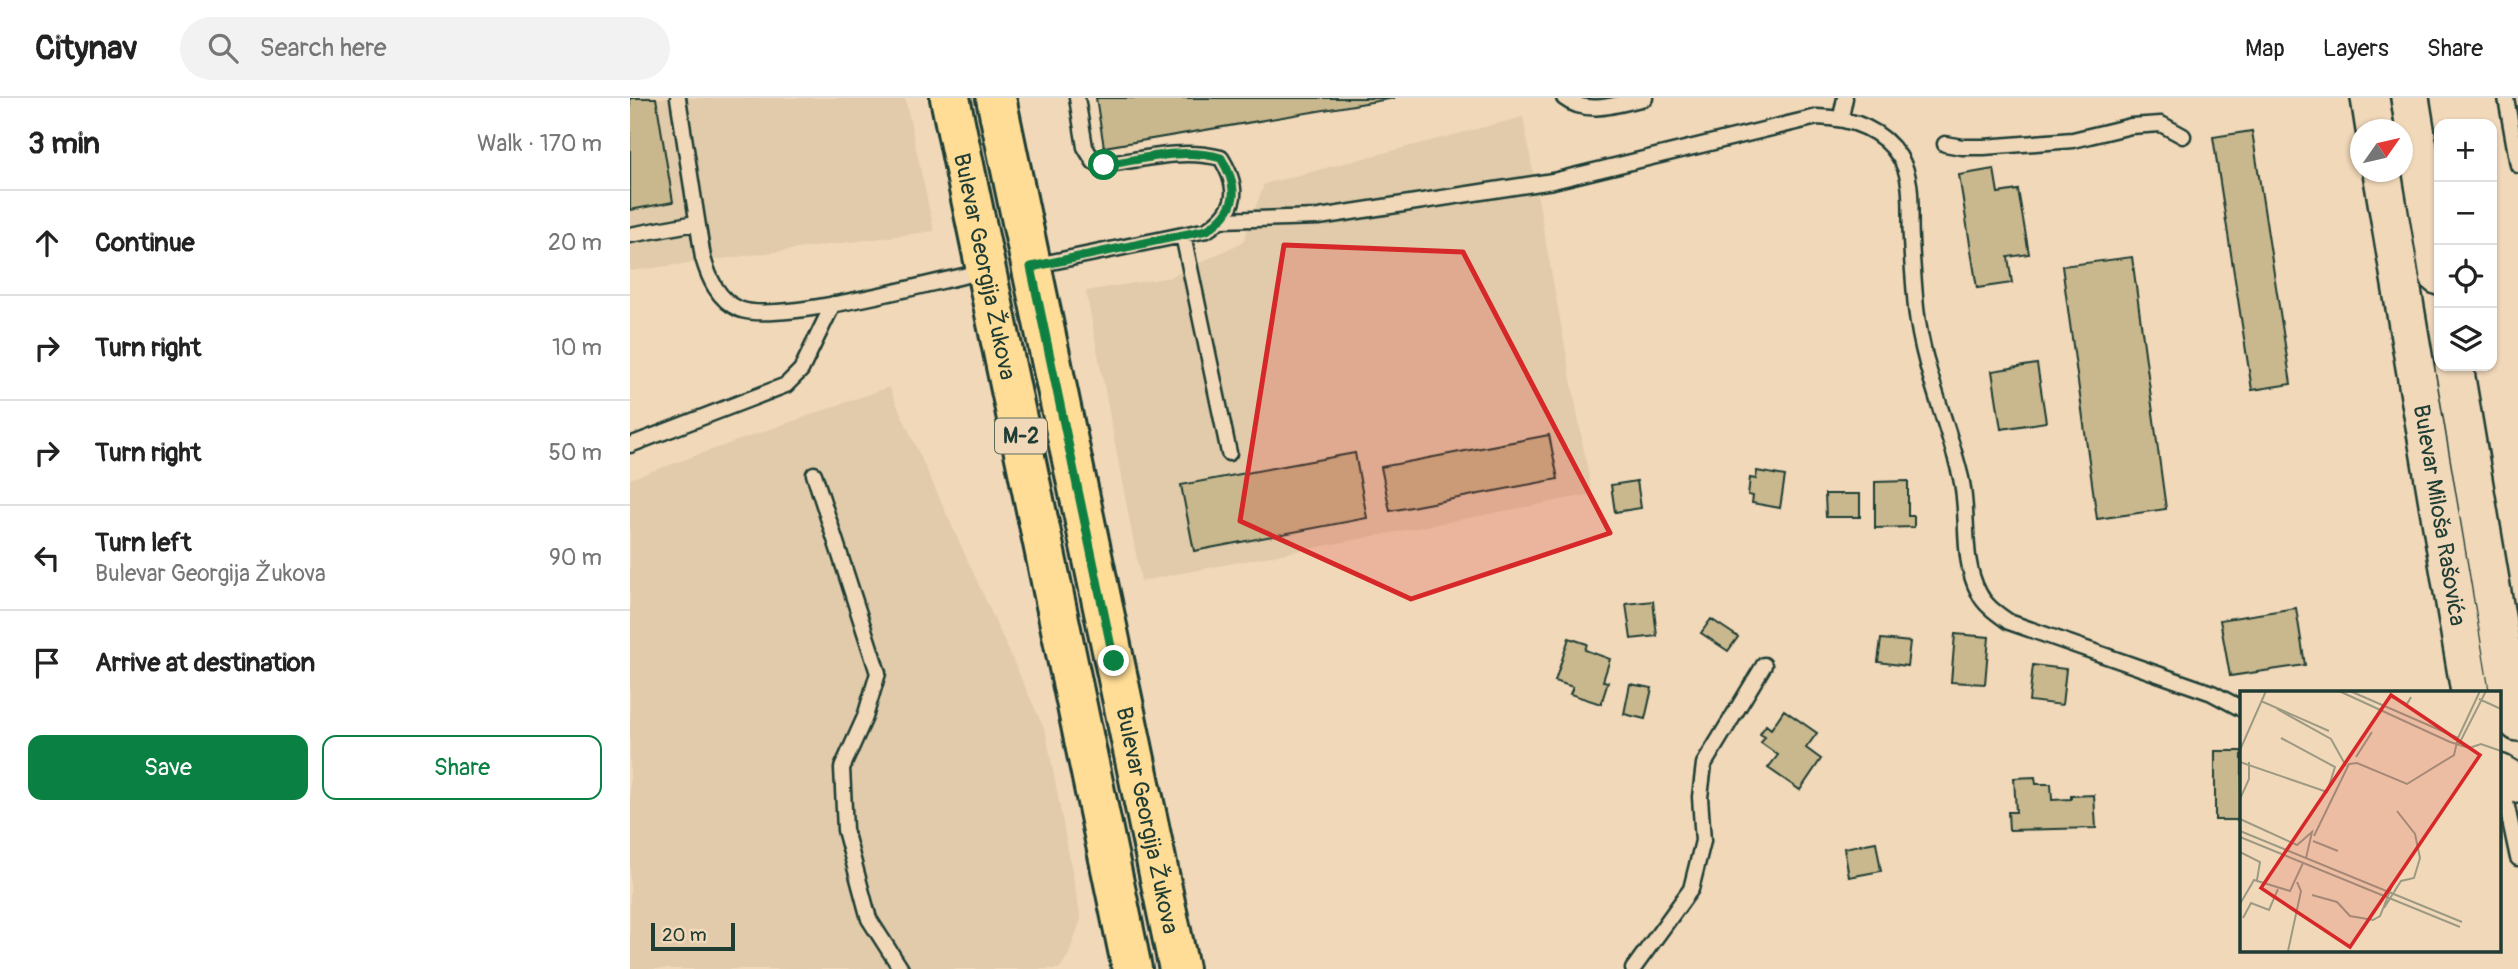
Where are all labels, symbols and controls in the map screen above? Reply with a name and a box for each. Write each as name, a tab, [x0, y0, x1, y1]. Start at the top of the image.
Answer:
search box	[180, 17, 670, 80]
text: Citynav	[35, 28, 138, 69]
icon: search	[204, 29, 242, 67]
text: Search here	[260, 32, 386, 64]
text: Map	[2245, 34, 2285, 63]
text: Layers	[2323, 34, 2389, 63]
text: Share	[2427, 34, 2483, 63]
north arrow	[2350, 119, 2413, 182]
map controls	[2434, 119, 2497, 371]
button: +	[2434, 119, 2497, 182]
text: 3 min	[28, 125, 100, 162]
text: Walk · 170 m	[477, 129, 602, 158]
route start	[1088, 149, 1119, 180]
street label: Bulevar Georgija Žukova	[947, 150, 1023, 382]
button: −	[2434, 182, 2497, 245]
icon: ahead	[28, 224, 66, 262]
text: Continue	[95, 227, 195, 259]
text: 20 m	[548, 228, 602, 257]
button: locate	[2434, 245, 2497, 308]
button: layers	[2434, 308, 2497, 371]
icon: right	[28, 329, 66, 367]
text: Turn right	[95, 332, 201, 364]
text: 10 m	[552, 333, 602, 362]
street label: Bulevar Miloša Rašovića	[2407, 402, 2473, 628]
road number: M-2	[995, 418, 1047, 454]
icon: right	[28, 434, 66, 472]
text: Turn right	[95, 437, 201, 469]
text: 50 m	[548, 438, 602, 467]
text: Turn left	[95, 527, 191, 559]
icon: left	[28, 539, 66, 577]
text: 90 m	[549, 543, 602, 572]
text: Bulevar Georgija Žukova	[95, 559, 326, 588]
icon: arrive	[28, 644, 66, 682]
route end	[1098, 645, 1129, 676]
text: Arrive at destination	[95, 647, 315, 679]
inset map	[2240, 691, 2500, 951]
street label: Bulevar Georgija Žukova	[1109, 704, 1185, 936]
button: Save	[28, 735, 308, 800]
button: Share	[322, 735, 602, 800]
scale bar	[651, 920, 735, 952]
text: 20 m	[662, 923, 707, 947]

